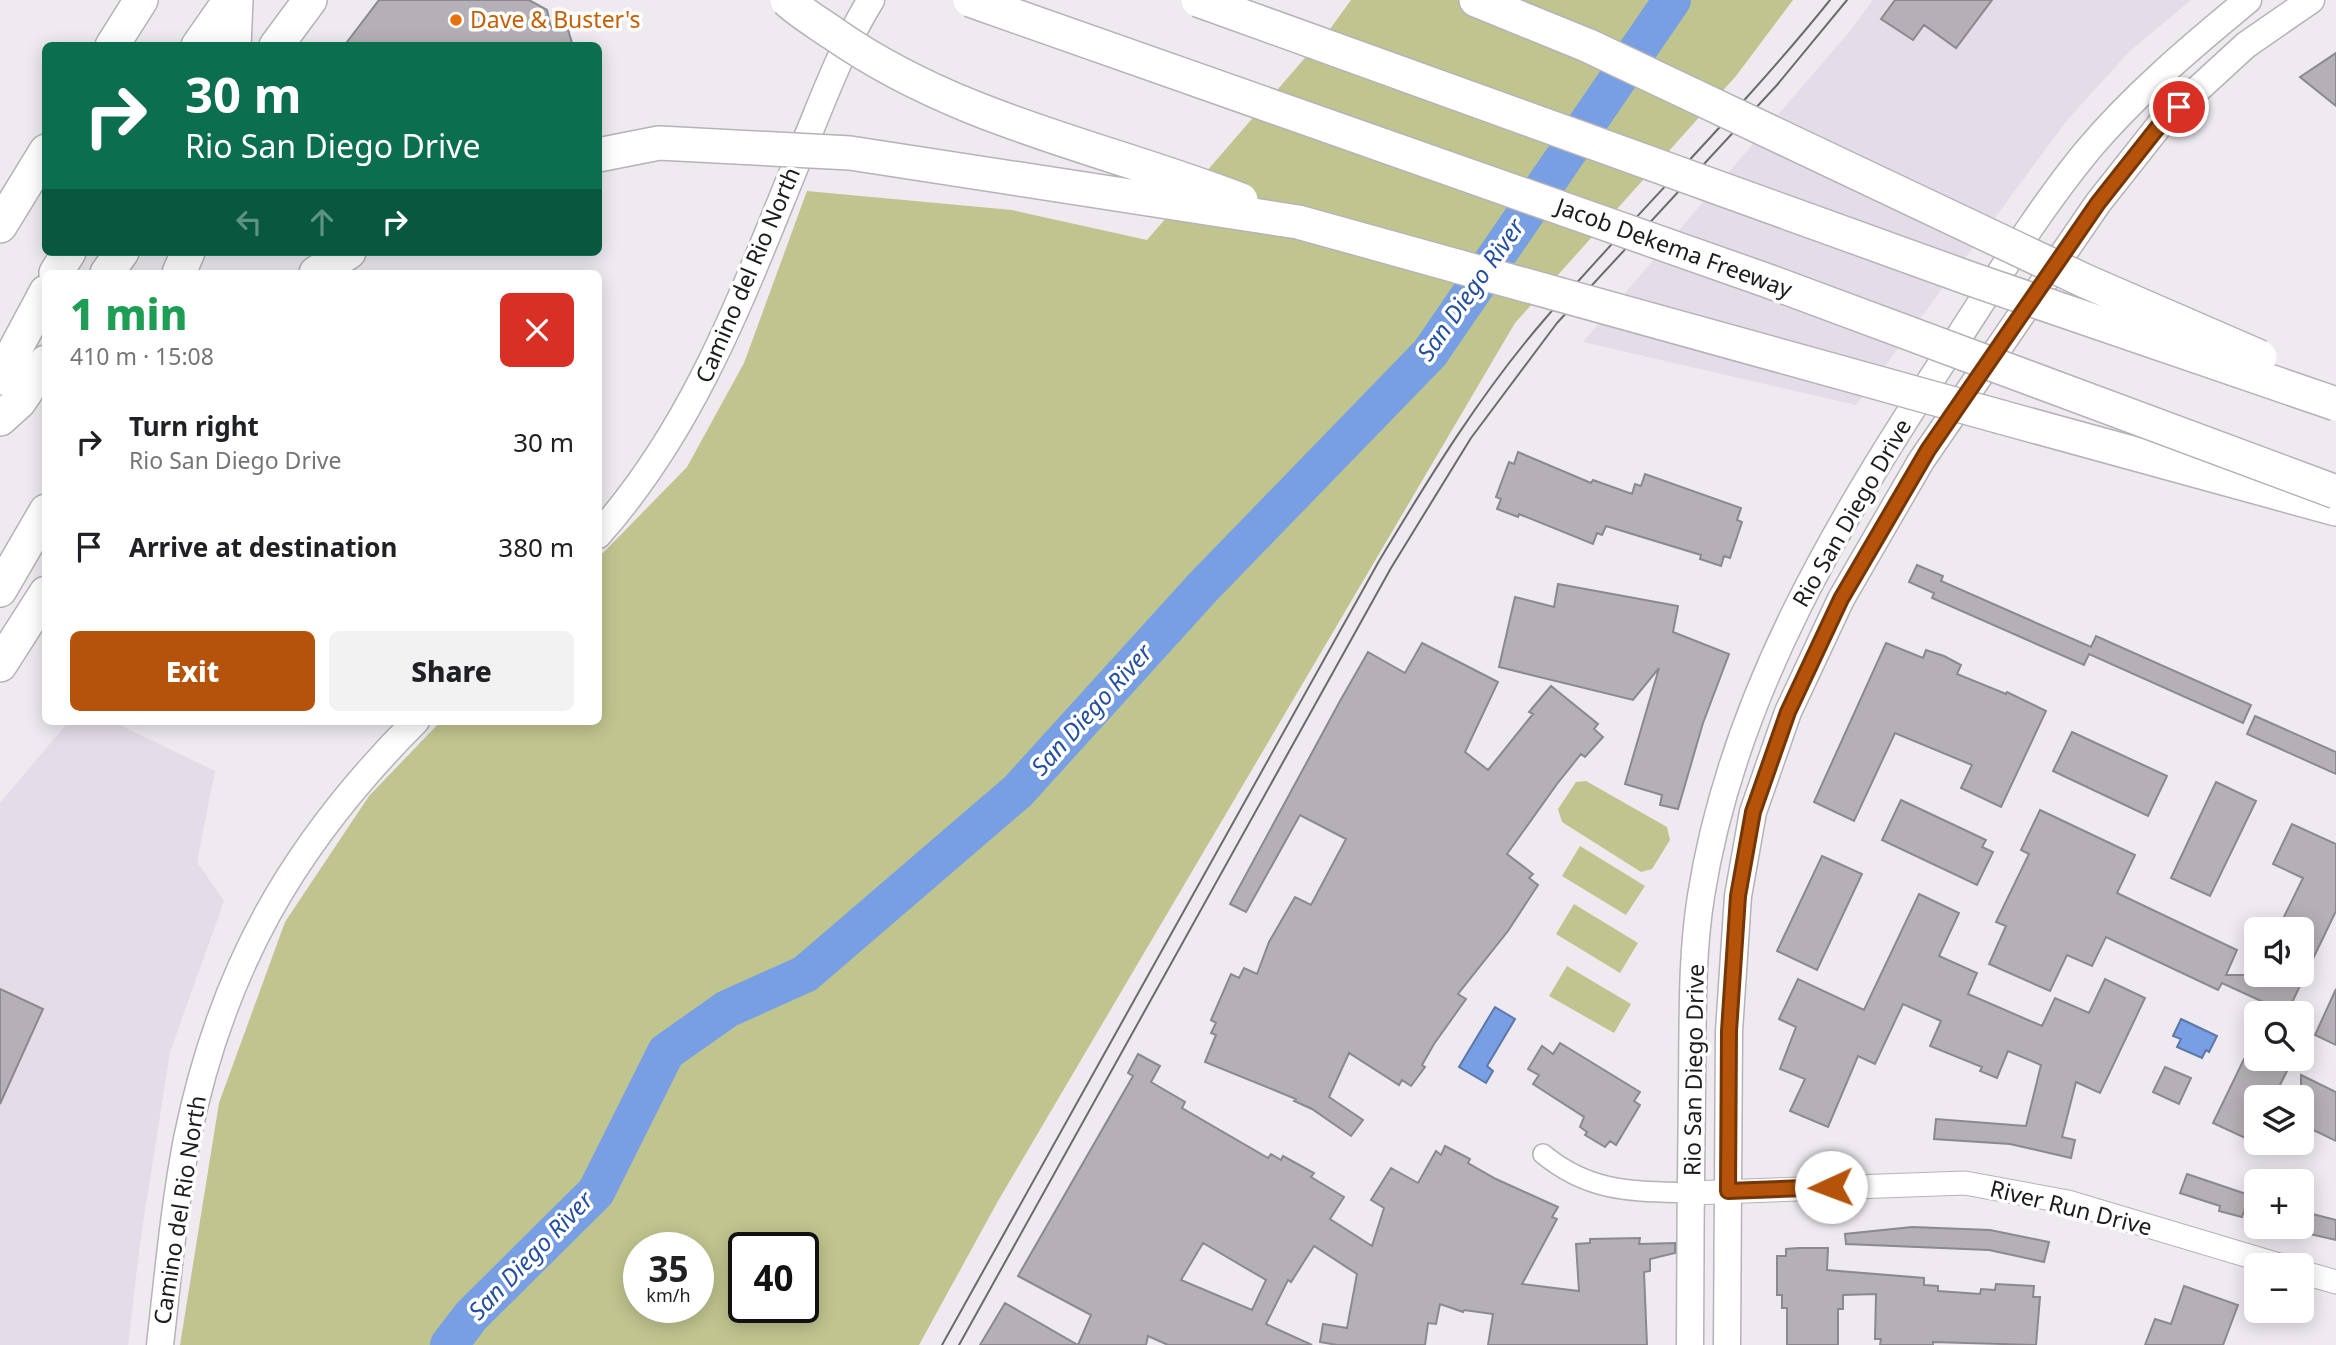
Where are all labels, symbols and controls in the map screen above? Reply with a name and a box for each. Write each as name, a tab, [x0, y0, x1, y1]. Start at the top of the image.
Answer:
place label: Dave & Buster's	[470, 3, 641, 35]
marker: Dave & Buster's	[448, 12, 464, 28]
text: 30 m	[185, 61, 302, 127]
icon: right	[70, 70, 161, 161]
pin	[2149, 77, 2209, 137]
icon: arrive	[2160, 88, 2198, 126]
text: Rio San Diego Drive	[185, 124, 481, 167]
street label: Camino del Rio North	[687, 162, 807, 387]
street label: Jacob Dekema Freeway	[1550, 189, 1797, 305]
icon: left	[230, 203, 268, 241]
icon: ahead	[303, 203, 341, 241]
icon: right	[376, 203, 414, 241]
water label: San Diego River	[1409, 210, 1532, 367]
text: 1 min	[70, 285, 187, 342]
button: close	[500, 293, 574, 367]
text: 410 m · 15:08	[70, 340, 214, 372]
text: Turn right	[129, 408, 259, 444]
street label: Rio San Diego Drive	[1784, 412, 1918, 613]
icon: right	[70, 423, 108, 461]
text: 30 m	[513, 424, 574, 460]
text: Rio San Diego Drive	[129, 444, 341, 476]
icon: arrive	[70, 528, 108, 566]
text: Arrive at destination	[129, 529, 398, 565]
text: 380 m	[498, 529, 574, 565]
button: Exit	[70, 631, 315, 711]
button: Share	[329, 631, 574, 711]
water label: San Diego River	[1023, 635, 1160, 782]
map controls	[2244, 917, 2314, 1323]
button: sound	[2244, 917, 2314, 987]
street label: Rio San Diego Drive	[1675, 963, 1711, 1176]
button: search	[2244, 1001, 2314, 1071]
button: layers	[2244, 1085, 2314, 1155]
street label: Camino del Rio North	[145, 1093, 213, 1327]
position arrow	[1794, 1150, 1868, 1224]
button: +	[2244, 1169, 2314, 1239]
street label: River Run Drive	[1987, 1171, 2156, 1243]
water label: San Diego River	[460, 1183, 601, 1326]
speed limit sign: 40	[728, 1232, 819, 1323]
text: 35	[648, 1245, 689, 1292]
button: −	[2244, 1253, 2314, 1323]
text: km/h	[646, 1283, 691, 1307]

